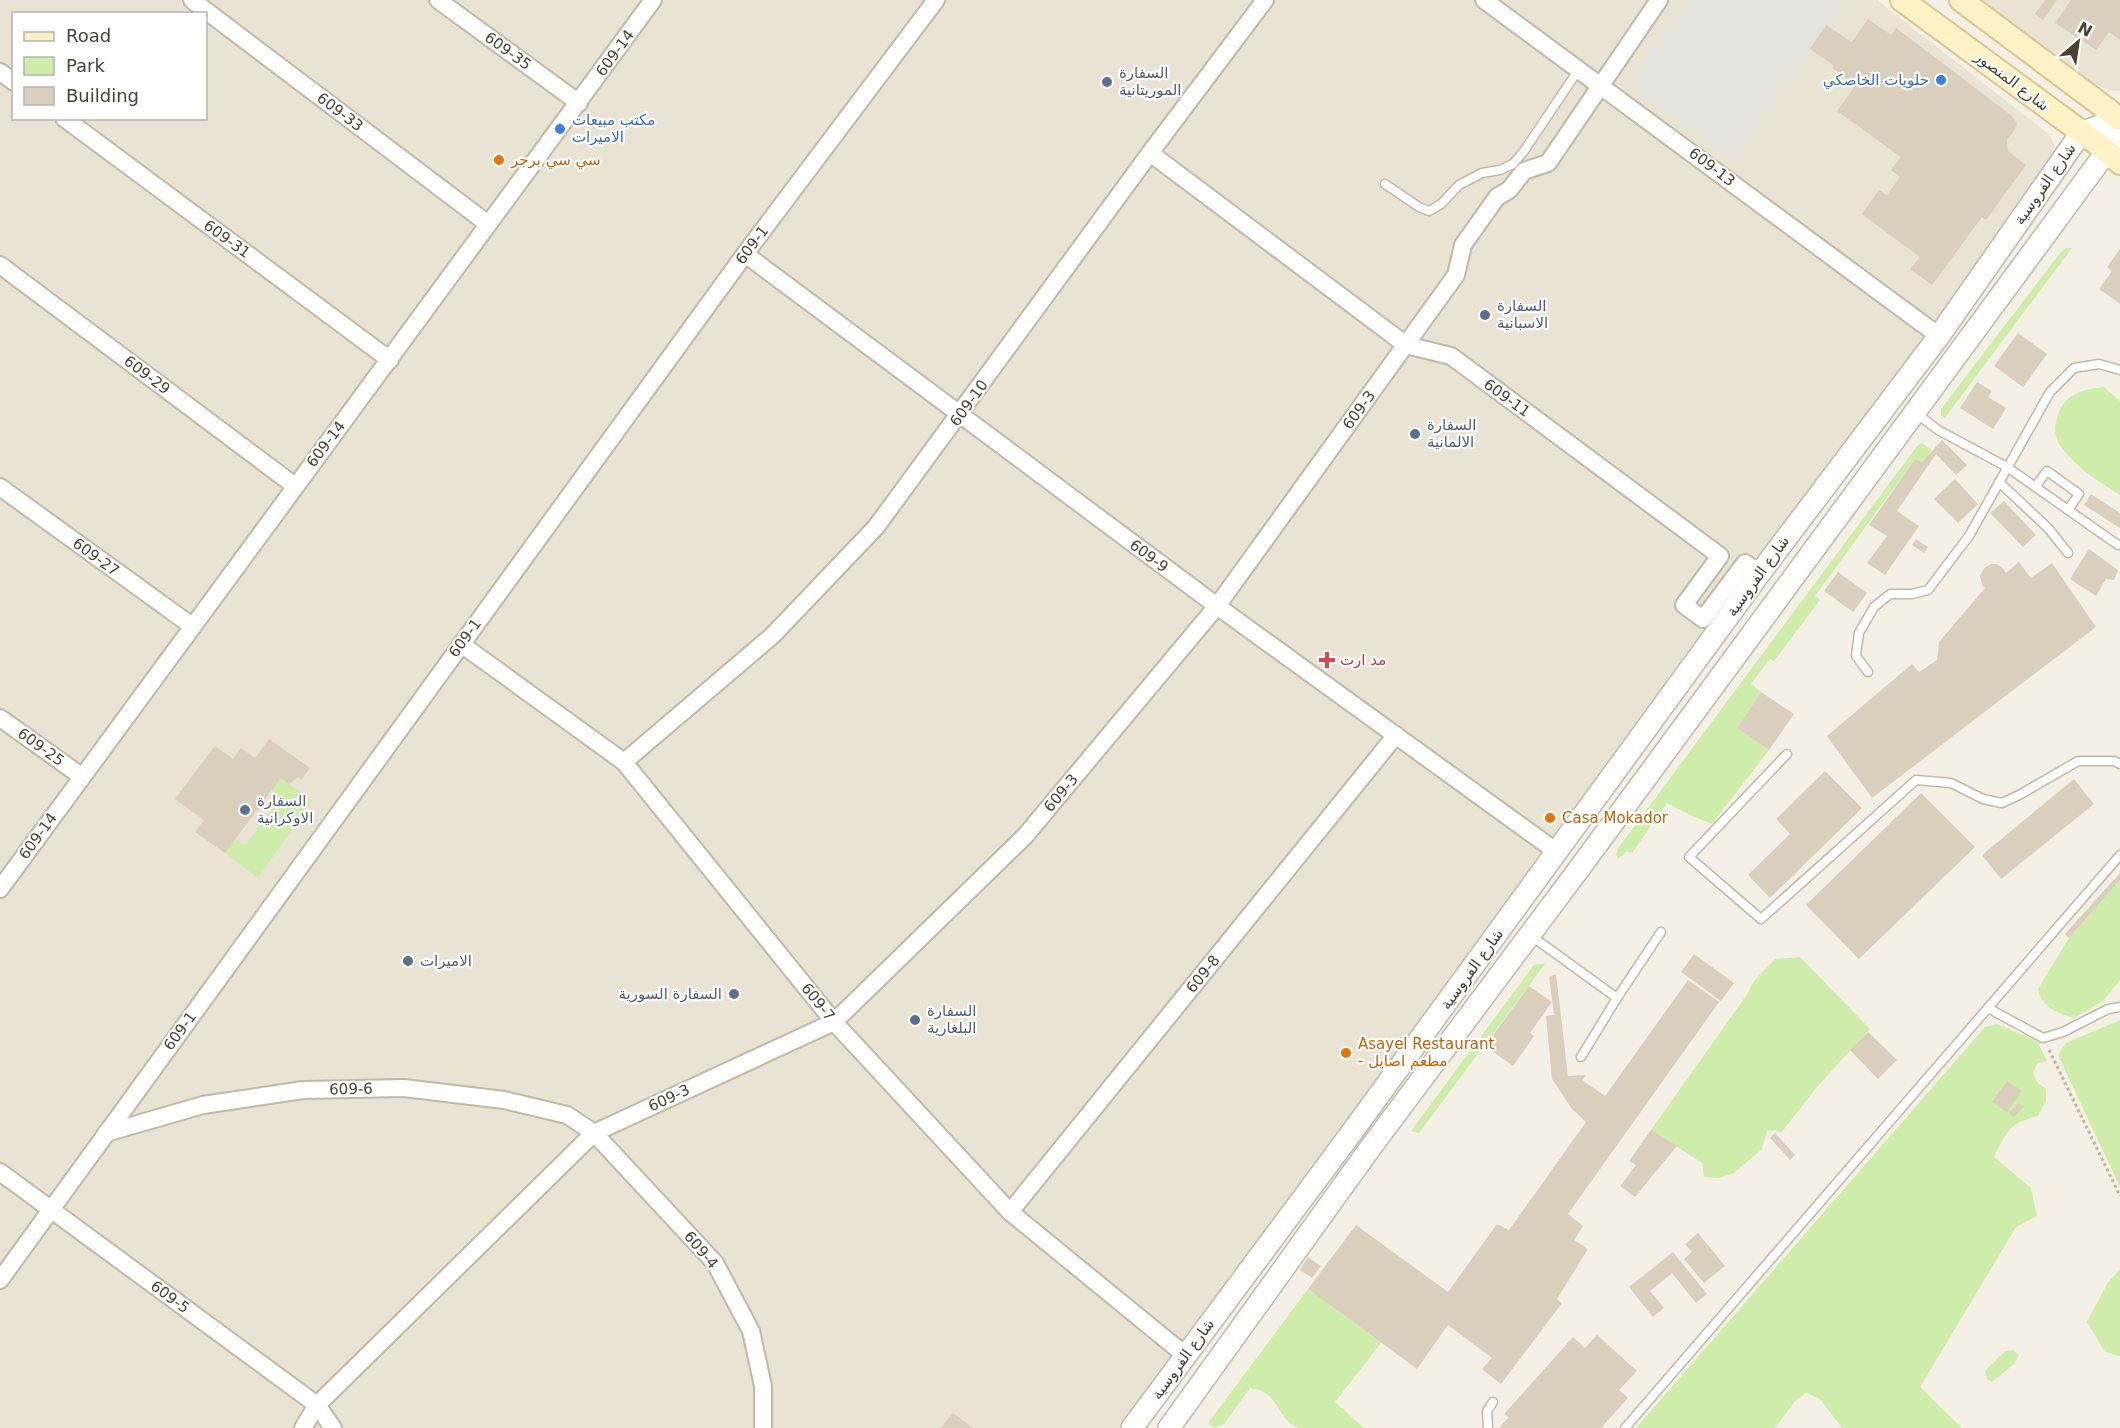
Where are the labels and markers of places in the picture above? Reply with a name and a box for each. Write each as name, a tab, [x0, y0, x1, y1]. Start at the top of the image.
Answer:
place label: السفارة الموريتانية	[1119, 64, 1181, 99]
place label: حلويات الخاصكي	[1823, 71, 1929, 90]
marker: حلويات الخاصكي	[1934, 73, 1948, 87]
marker: السفارة الموريتانية	[1100, 75, 1114, 89]
place label: مكتب مبيعات الاميرات	[572, 111, 655, 146]
marker: مكتب مبيعات الاميرات	[553, 122, 567, 136]
place label: سي سي برجر	[510, 151, 601, 170]
marker: سي سي برجر	[492, 153, 506, 167]
place label: السفارة الاسبانية	[1497, 297, 1548, 332]
marker: السفارة الاسبانية	[1478, 308, 1492, 322]
place label: السفارة الالمانية	[1427, 416, 1476, 451]
marker: السفارة الالمانية	[1408, 427, 1422, 441]
marker: مد ارت	[1318, 651, 1336, 669]
place label: مد ارت	[1340, 651, 1386, 669]
place label: السفارة الاوكرانية	[257, 792, 313, 827]
marker: السفارة الاوكرانية	[238, 803, 252, 817]
place label: Casa Mokador	[1562, 809, 1669, 827]
marker: Casa Mokador	[1543, 811, 1557, 825]
place label: الاميرات	[420, 952, 472, 970]
marker: الاميرات	[401, 954, 415, 968]
place label: السفارة السورية	[619, 985, 722, 1003]
marker: السفارة السورية	[727, 987, 741, 1001]
place label: السفارة البلغارية	[927, 1002, 977, 1037]
marker: السفارة البلغارية	[908, 1013, 922, 1027]
place label: Asayel Restaurant - مطعم اصايل	[1358, 1035, 1495, 1070]
marker: Asayel Restaurant - مطعم اصايل	[1339, 1046, 1353, 1060]

